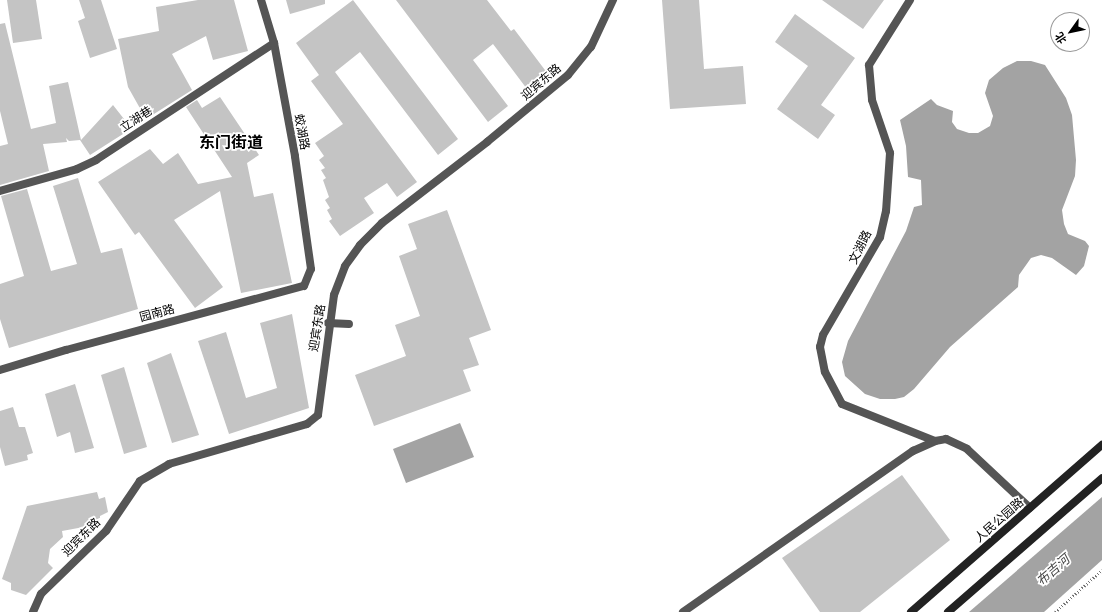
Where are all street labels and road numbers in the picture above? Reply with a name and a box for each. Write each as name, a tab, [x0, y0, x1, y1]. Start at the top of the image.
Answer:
street label: 迎宾东路	[518, 61, 564, 103]
street label: 立湖巷	[117, 103, 155, 135]
street label: 蛟湖路	[291, 113, 313, 151]
street label: 文湖路	[846, 228, 874, 266]
street label: 园南路	[138, 301, 176, 325]
street label: 迎宾东路	[306, 303, 328, 353]
street label: 人民公园路	[972, 495, 1026, 545]
street label: 迎宾东路	[59, 515, 103, 559]

